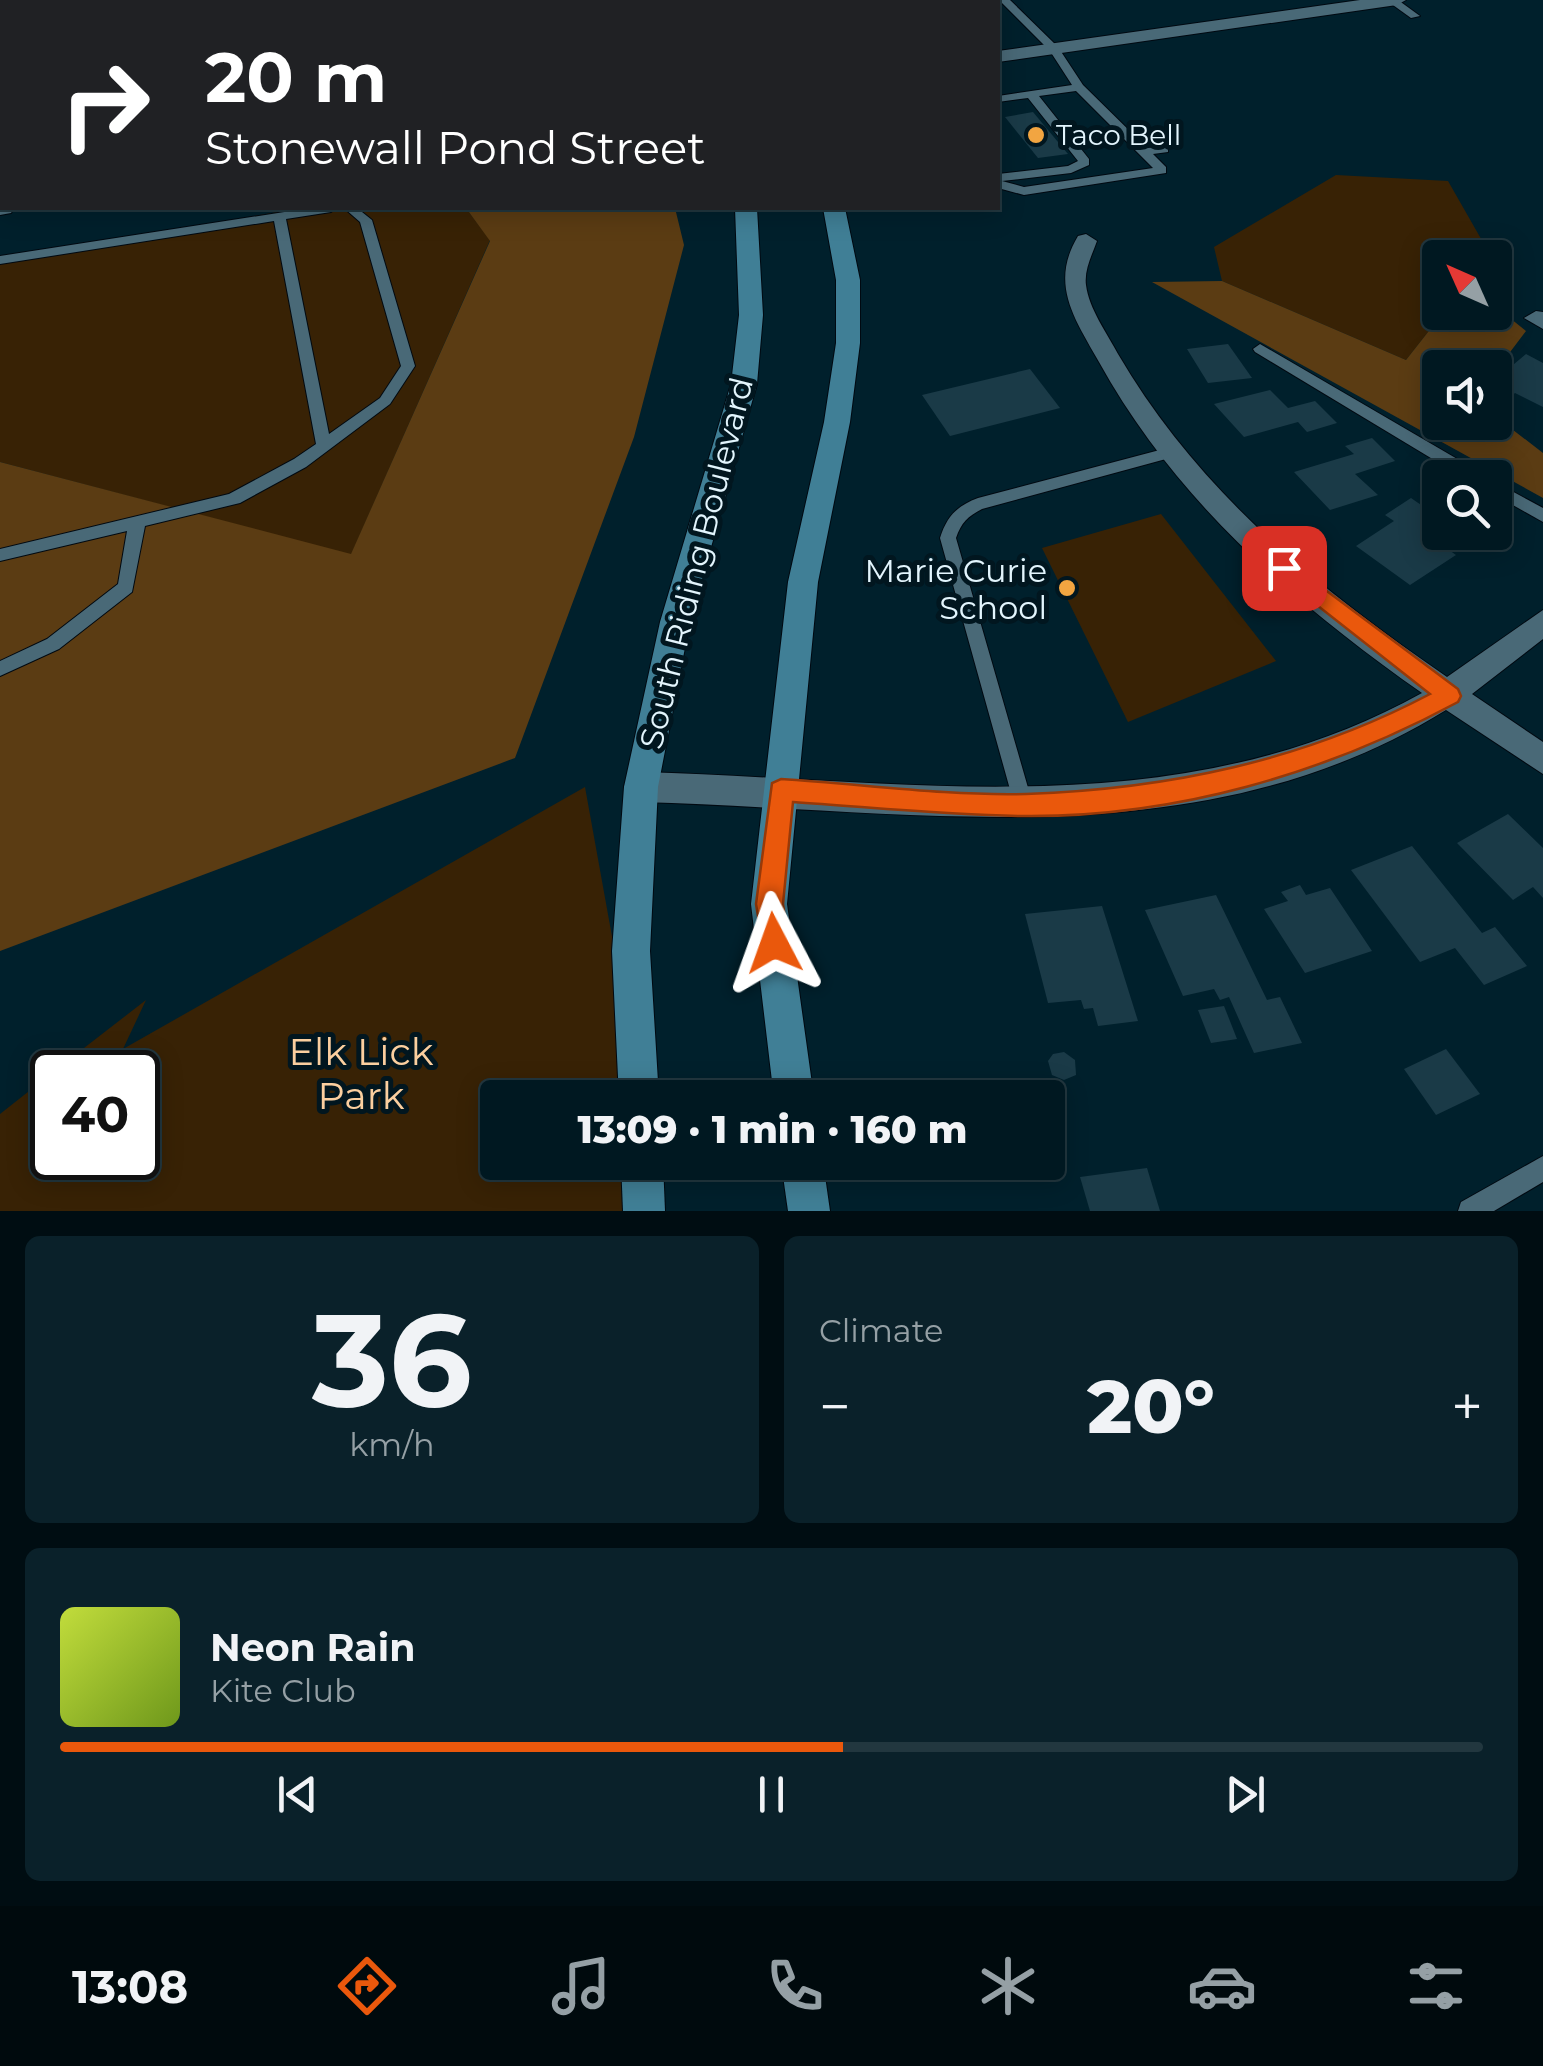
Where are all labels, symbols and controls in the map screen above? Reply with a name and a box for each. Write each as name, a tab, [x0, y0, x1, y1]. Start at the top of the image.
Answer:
text: 20 m	[205, 34, 387, 120]
icon: right	[40, 40, 170, 170]
place label: Taco Bell	[1056, 118, 1181, 152]
text: Stonewall Pond Street	[205, 120, 705, 175]
marker: Taco Bell	[1025, 124, 1047, 146]
north arrow	[1422, 240, 1512, 330]
map controls	[1422, 240, 1512, 550]
button: sound	[1422, 350, 1512, 440]
street label: South Riding Boulevard	[631, 373, 761, 753]
button: search	[1422, 460, 1512, 550]
pin	[1242, 526, 1327, 611]
icon: arrive	[1257, 541, 1312, 596]
place label: Marie Curie School	[865, 551, 1047, 627]
marker: Marie Curie School	[1056, 577, 1078, 599]
position arrow	[722, 891, 826, 995]
park label: Elk Lick Park	[289, 1028, 434, 1119]
speed limit sign: 40	[30, 1050, 160, 1180]
text: 13:09 · 1 min · 160 m	[578, 1106, 967, 1153]
text: 36	[312, 1280, 472, 1439]
text: Climate	[819, 1311, 943, 1350]
text: 20°	[1087, 1360, 1215, 1452]
text: −	[819, 1373, 851, 1440]
text: +	[1451, 1373, 1483, 1440]
text: km/h	[349, 1425, 435, 1464]
text: Neon Rain	[210, 1624, 415, 1671]
text: Kite Club	[210, 1671, 356, 1710]
icon: previous	[270, 1767, 325, 1822]
icon: pause	[744, 1767, 799, 1822]
icon: next	[1218, 1767, 1273, 1822]
icon: directions	[332, 1951, 402, 2021]
icon: music	[546, 1951, 616, 2021]
icon: phone	[760, 1951, 830, 2021]
icon: climate	[973, 1951, 1043, 2021]
icon: car	[1187, 1951, 1257, 2021]
icon: filters	[1401, 1951, 1471, 2021]
text: 13:08	[72, 1959, 188, 2014]

